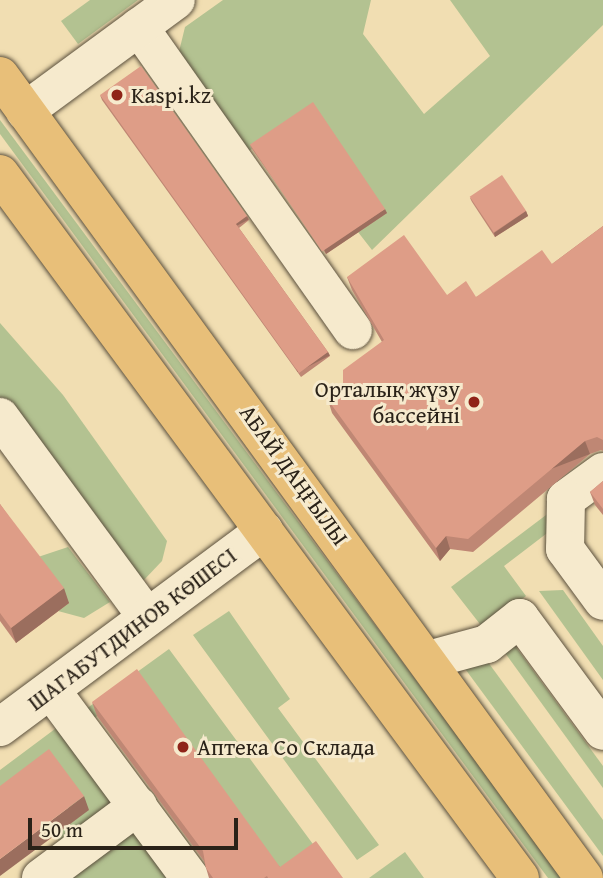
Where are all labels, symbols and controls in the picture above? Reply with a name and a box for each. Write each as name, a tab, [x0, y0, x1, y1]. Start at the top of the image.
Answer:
place label: Kaspi.kz	[131, 81, 211, 109]
marker: Kaspi.kz	[109, 87, 125, 103]
place label: Орталық жүзу бассейні	[315, 375, 460, 429]
marker: Орталық жүзу бассейні	[466, 394, 482, 410]
street label: АБАЙ ДАҢҒЫЛЫ	[234, 399, 354, 551]
street label: ШАГАБУТДИНОВ КӨШЕСІ	[22, 541, 242, 717]
place label: Аптека Со Склада	[197, 733, 375, 761]
marker: Аптека Со Склада	[175, 739, 191, 755]
scale bar	[32, 804, 242, 848]
text: 50 m	[41, 814, 83, 845]

